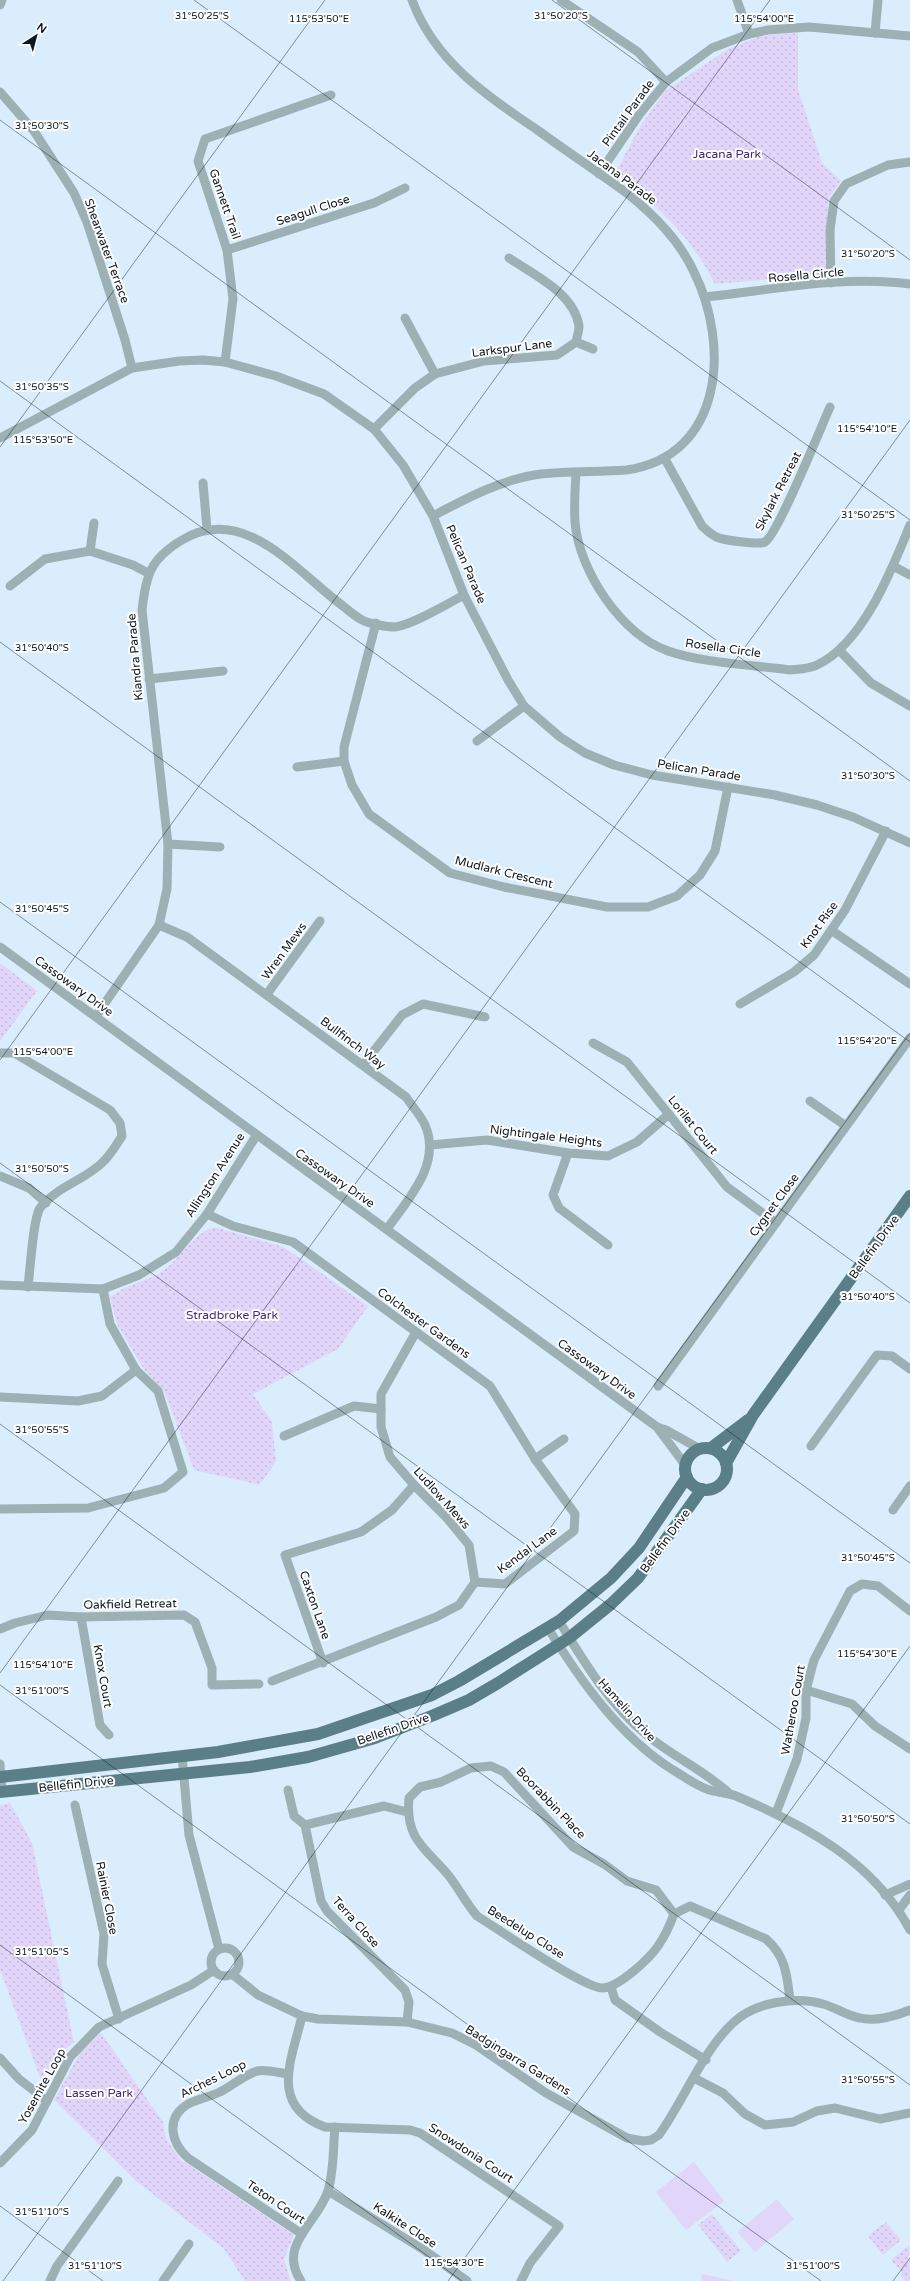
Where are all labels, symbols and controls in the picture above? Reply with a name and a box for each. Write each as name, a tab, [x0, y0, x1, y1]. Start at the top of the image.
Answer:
text: 31°50'25"S	[175, 10, 229, 22]
text: 31°50'20"S	[534, 10, 588, 22]
text: 115°53'50"E	[289, 13, 349, 25]
text: 115°54'00"E	[734, 13, 794, 25]
north arrow	[16, 16, 56, 56]
text: N	[34, 20, 49, 36]
street label: Pintail Parade	[599, 77, 657, 149]
text: 31°50'30"S	[15, 120, 69, 132]
street label: Jacana Parade	[585, 146, 659, 208]
park label: Jacana Park	[693, 147, 762, 161]
street label: Gannett Trail	[206, 167, 244, 241]
street label: Seagull Close	[275, 192, 352, 228]
street label: Shearwater Terrace	[82, 197, 132, 305]
text: 31°50'20"S	[841, 248, 895, 260]
street label: Rosella Circle	[767, 265, 845, 285]
street label: Larkspur Lane	[471, 336, 553, 360]
text: 31°50'35"S	[15, 381, 69, 393]
text: 115°54'10"E	[837, 423, 897, 435]
text: 115°53'50"E	[13, 434, 73, 446]
street label: Skylark Retreat	[752, 449, 804, 533]
text: 31°50'25"S	[841, 509, 895, 521]
street label: Pelican Parade	[443, 522, 489, 606]
street label: Kiandra Parade	[124, 613, 146, 701]
street label: Rosella Circle	[684, 636, 762, 660]
text: 31°50'40"S	[15, 642, 69, 654]
street label: Pelican Parade	[656, 756, 742, 784]
text: 31°50'30"S	[841, 770, 895, 782]
street label: Mudlark Crescent	[454, 853, 555, 891]
street label: Knot Rise	[797, 899, 841, 951]
text: 31°50'45"S	[15, 903, 69, 915]
street label: Wren Mews	[259, 920, 310, 982]
street label: Cassowary Drive	[32, 953, 116, 1019]
street label: Bullfinch Way	[318, 1014, 389, 1072]
text: 115°54'20"E	[837, 1035, 897, 1047]
text: 115°54'00"E	[13, 1046, 73, 1058]
street label: Lorilet Court	[665, 1093, 721, 1157]
street label: Nightingale Heights	[489, 1122, 603, 1150]
street label: Allington Avenue	[182, 1130, 248, 1220]
street label: Cassowary Drive	[293, 1145, 378, 1211]
text: 31°50'50"S	[15, 1163, 69, 1175]
street label: Cygnet Close	[746, 1171, 802, 1239]
street label: Bellefin Drive	[846, 1212, 902, 1282]
street label: Colchester Gardens	[375, 1285, 473, 1362]
text: 31°50'40"S	[841, 1291, 895, 1303]
park label: Stradbroke Park	[186, 1308, 278, 1322]
street label: Cassowary Drive	[555, 1336, 639, 1402]
text: 31°50'55"S	[15, 1424, 69, 1436]
street label: Ludlow Mews	[411, 1464, 473, 1532]
street label: Bellefin Drive	[637, 1506, 693, 1576]
street label: Kendal Lane	[494, 1524, 560, 1576]
text: 31°50'45"S	[841, 1552, 895, 1564]
street label: Caxton Lane	[297, 1569, 333, 1641]
street label: Oakfield Retreat	[83, 1596, 177, 1612]
street label: Knox Court	[91, 1643, 116, 1709]
text: 115°54'30"E	[837, 1648, 897, 1660]
text: 115°54'10"E	[13, 1659, 73, 1671]
street label: Watheroo Court	[778, 1664, 808, 1756]
street label: Hamelin Drive	[595, 1676, 659, 1744]
text: 31°51'00"S	[15, 1685, 69, 1697]
street label: Bellefin Drive	[355, 1710, 431, 1748]
street label: Boorabbin Place	[513, 1764, 589, 1842]
street label: Bellefin Drive	[38, 1773, 114, 1795]
text: 31°50'50"S	[841, 1813, 895, 1825]
street label: Rainier Close	[93, 1860, 121, 1936]
street label: Terra Close	[330, 1894, 383, 1950]
street label: Beedelup Close	[485, 1903, 567, 1961]
text: 31°51'05"S	[15, 1946, 69, 1958]
street label: Badgingarra Gardens	[463, 2022, 573, 2098]
street label: Yosemite Loop	[15, 2046, 69, 2126]
street label: Arches Loop	[178, 2057, 248, 2101]
text: 31°50'55"S	[841, 2074, 895, 2086]
park label: Lassen Park	[65, 2086, 133, 2100]
street label: Snowdonia Court	[426, 2120, 516, 2186]
street label: Teton Court	[244, 2177, 308, 2227]
street label: Kalkite Close	[371, 2199, 440, 2251]
text: 31°51'10"S	[15, 2206, 69, 2218]
text: 115°54'30"E	[424, 2257, 484, 2269]
text: 31°51'10"S	[68, 2260, 122, 2272]
text: 31°51'00"S	[786, 2260, 840, 2272]

